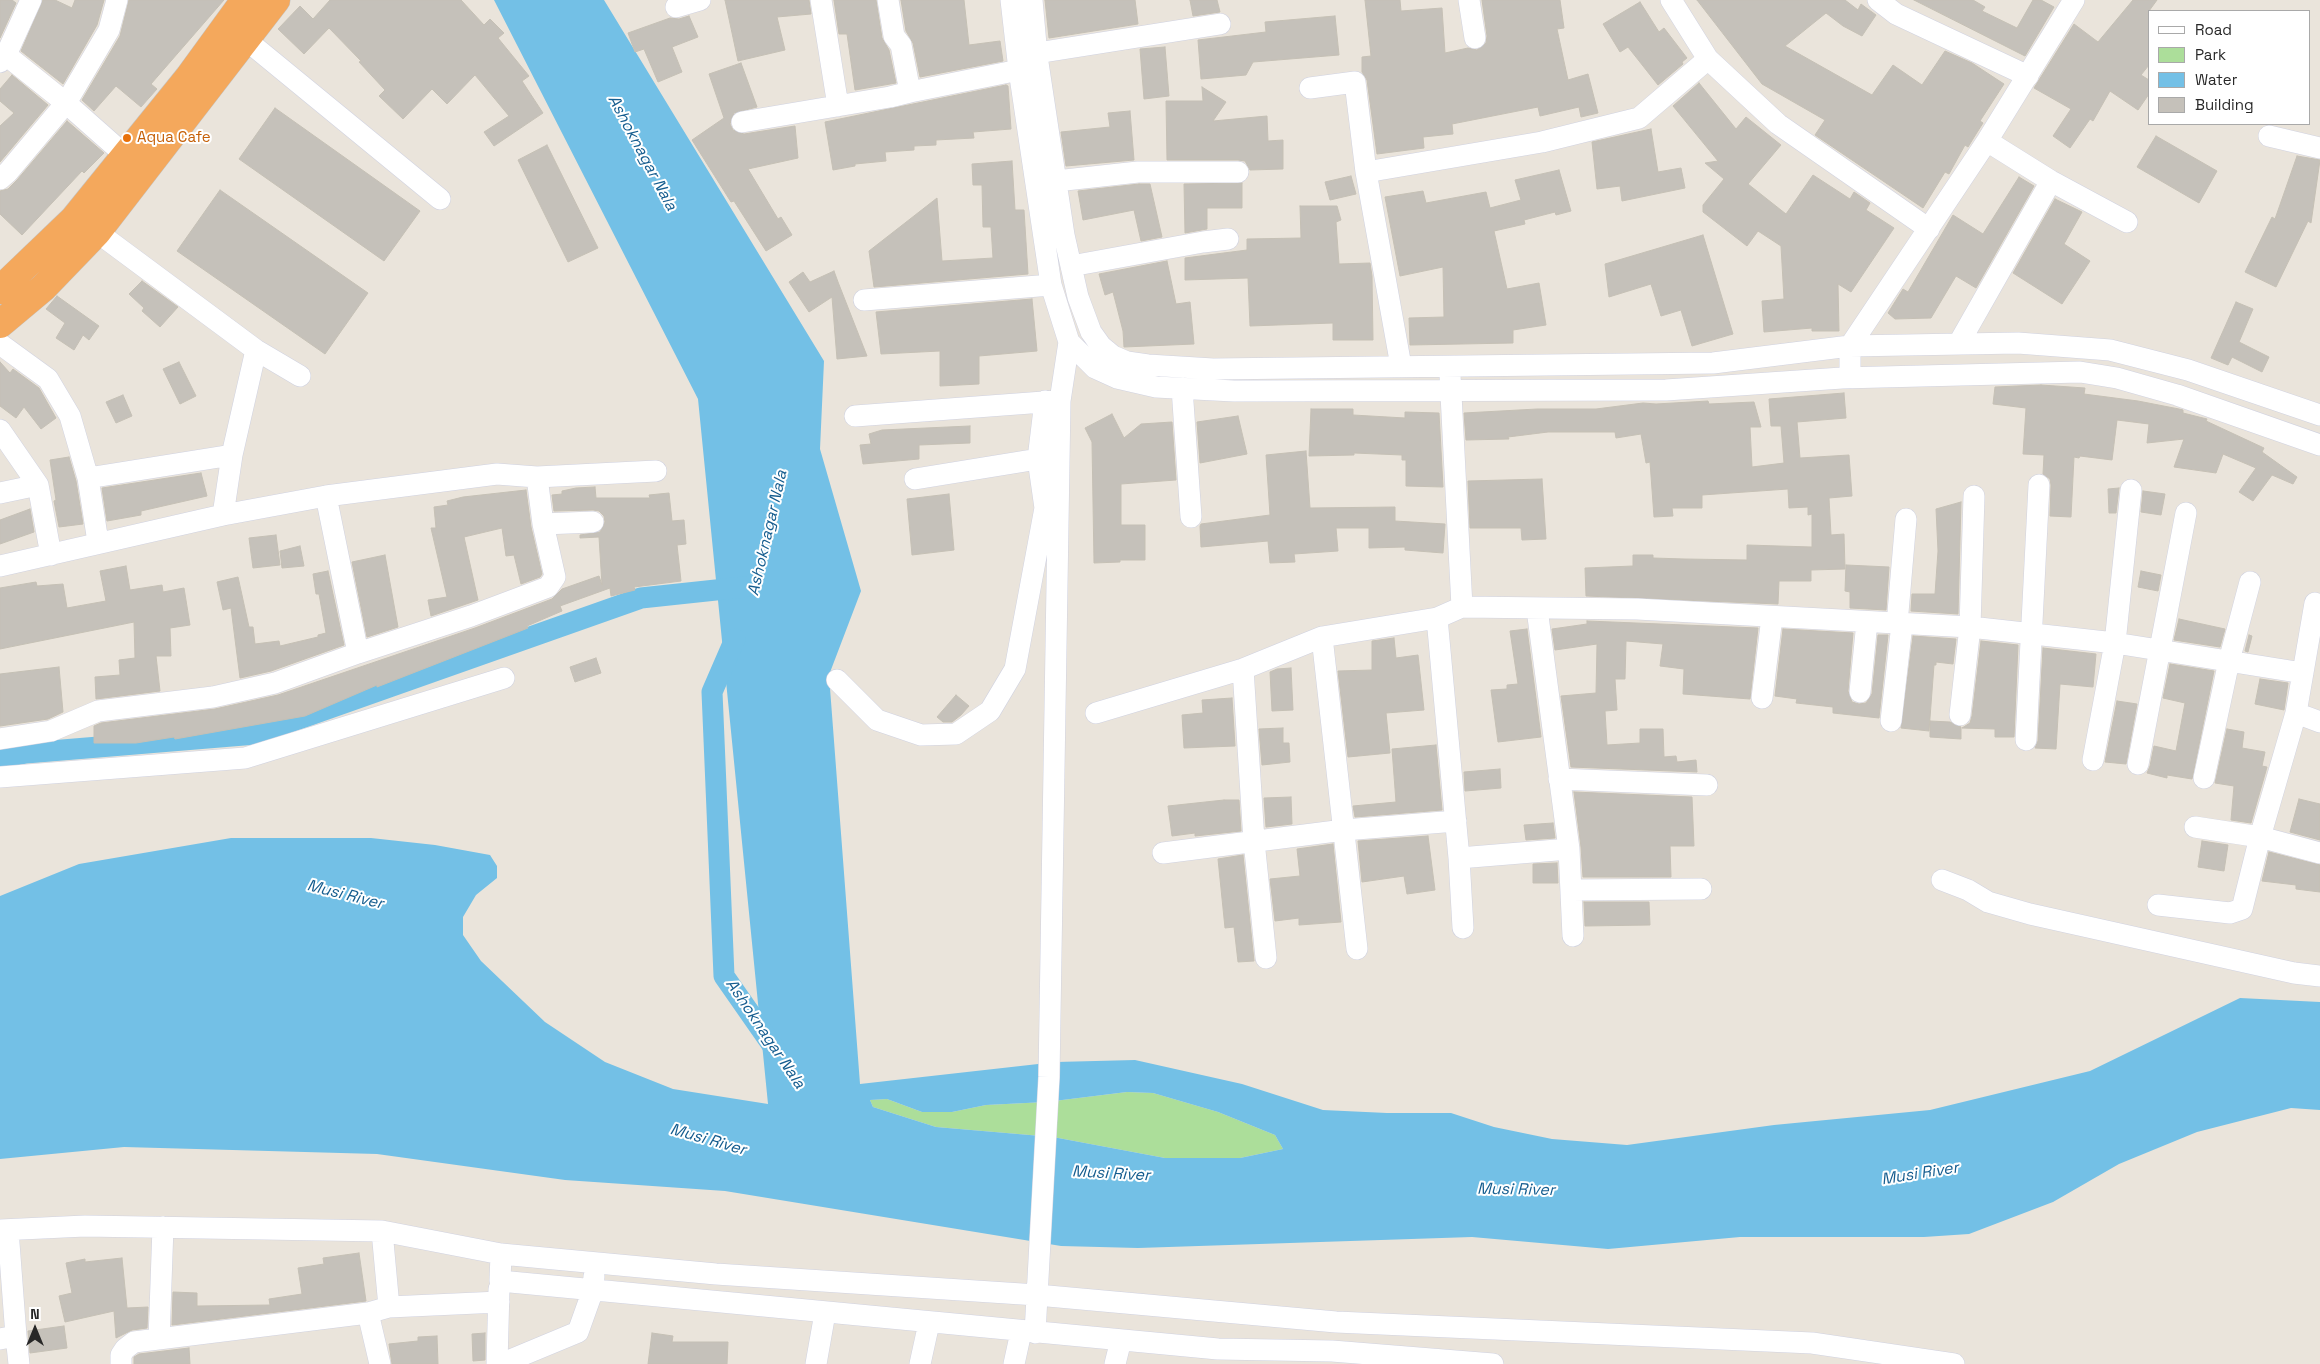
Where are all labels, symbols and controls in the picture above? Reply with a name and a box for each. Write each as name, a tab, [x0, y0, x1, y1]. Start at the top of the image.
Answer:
legend	[2148, 10, 2310, 125]
text: Road	[2195, 20, 2232, 39]
text: Park	[2195, 45, 2226, 64]
text: Water	[2195, 70, 2237, 89]
water label: Ashoknagar Nala	[603, 92, 681, 214]
text: Building	[2195, 95, 2254, 114]
place label: Aqua Cafe	[137, 129, 211, 147]
marker: Aqua Cafe	[121, 132, 133, 144]
water label: Ashoknagar Nala	[744, 468, 792, 598]
water label: Musi River	[305, 876, 385, 914]
water label: Ashoknagar Nala	[721, 976, 809, 1092]
water label: Musi River	[668, 1120, 748, 1160]
water label: Musi River	[1880, 1158, 1960, 1190]
water label: Musi River	[1072, 1162, 1150, 1186]
water label: Musi River	[1477, 1180, 1555, 1200]
north arrow	[10, 1304, 60, 1354]
text: N	[30, 1305, 40, 1323]

